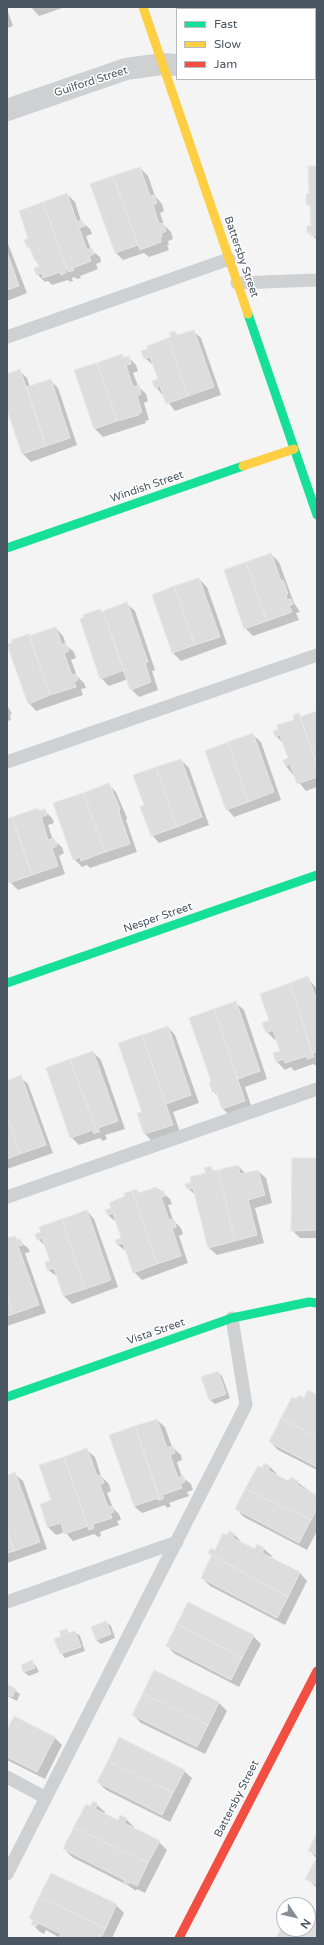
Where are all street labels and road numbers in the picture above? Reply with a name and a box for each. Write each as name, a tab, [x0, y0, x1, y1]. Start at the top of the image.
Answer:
street label: Guilford Street	[53, 64, 129, 100]
street label: Battersby Street	[221, 215, 261, 299]
street label: Windish Street	[109, 468, 185, 506]
street label: Nesper Street	[122, 900, 194, 936]
street label: Vista Street	[125, 1316, 187, 1348]
street label: Battersby Street	[212, 1758, 262, 1840]

